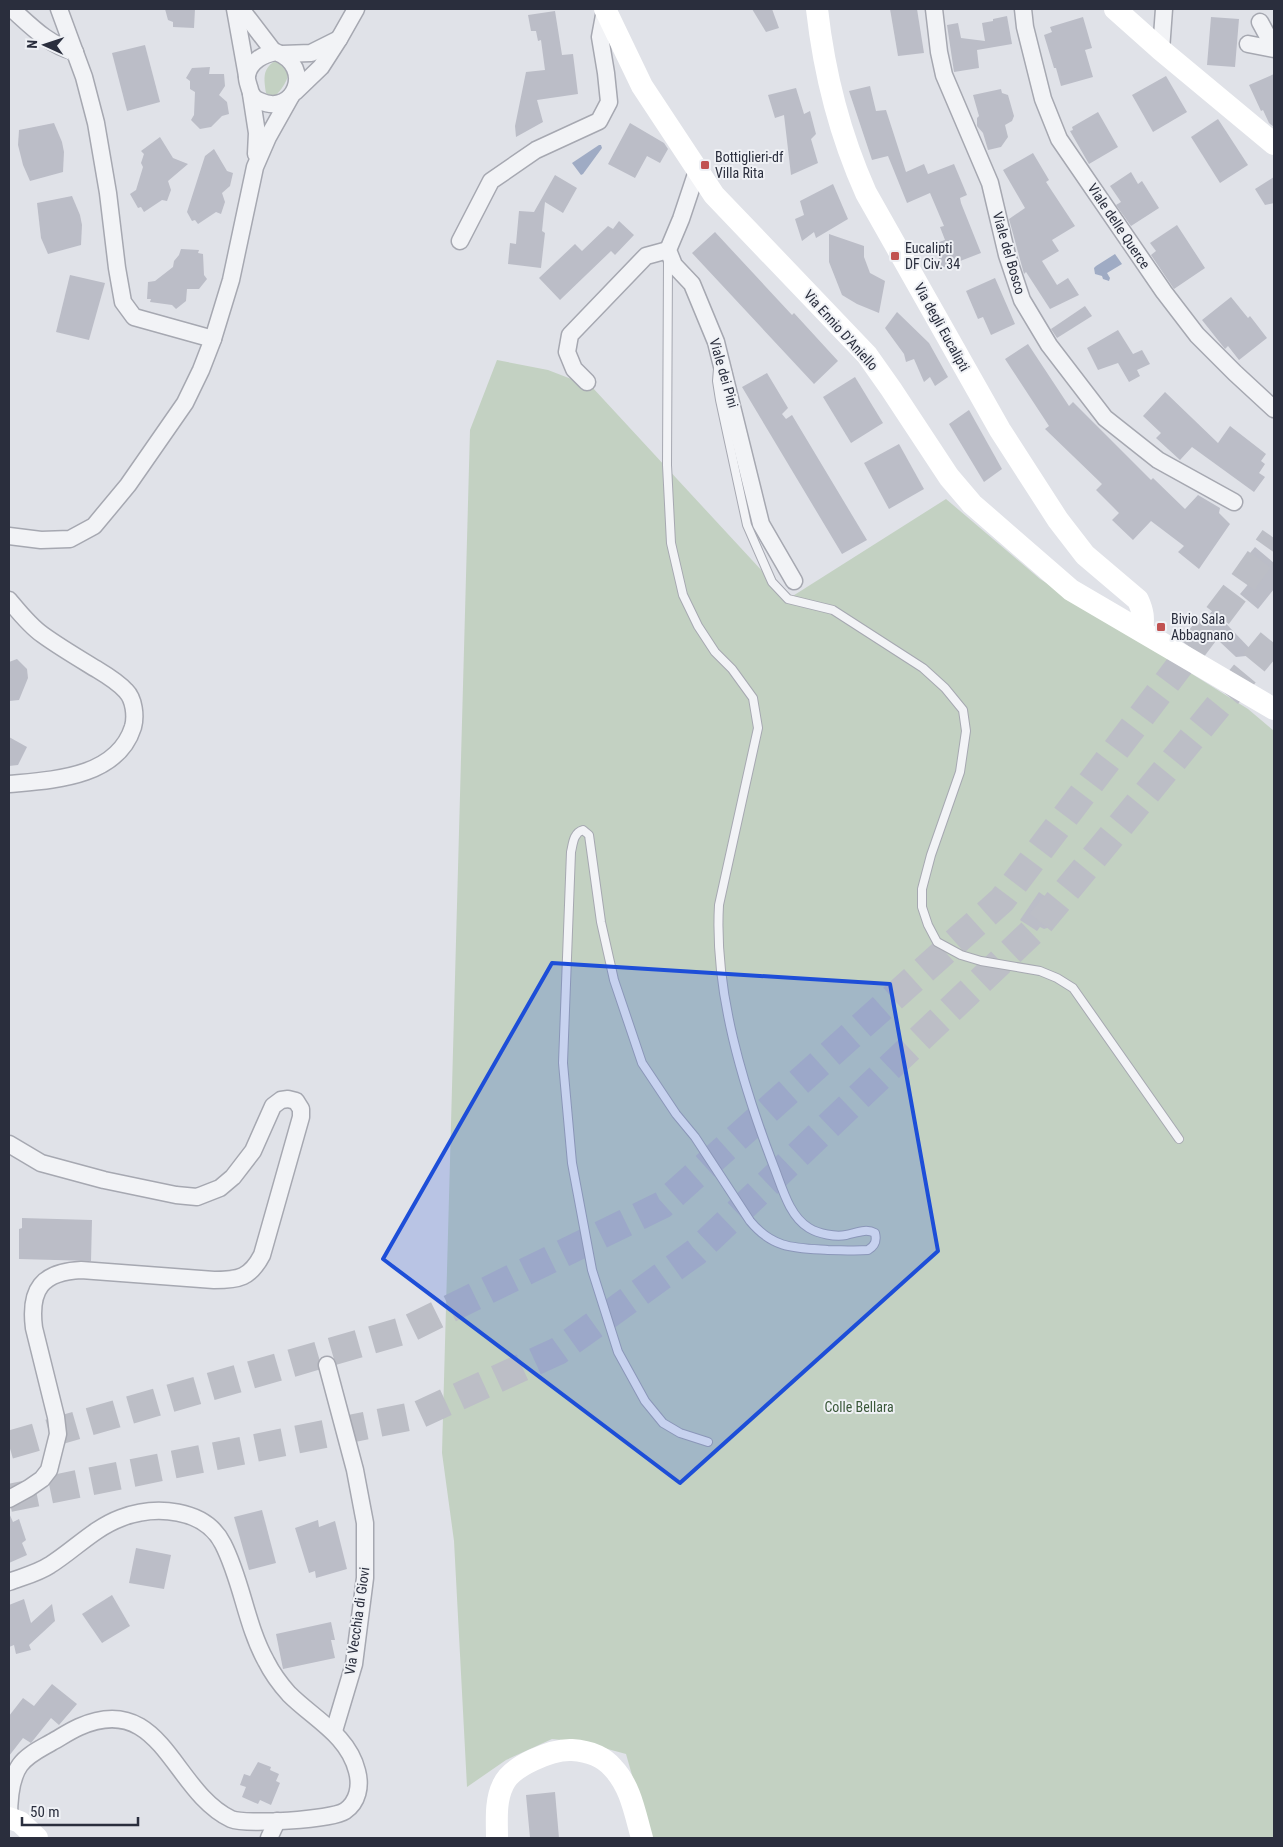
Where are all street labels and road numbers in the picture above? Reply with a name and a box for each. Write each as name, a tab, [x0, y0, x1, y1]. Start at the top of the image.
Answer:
street label: Viale delle Querce	[1085, 180, 1154, 272]
street label: Viale del Bosco	[990, 210, 1028, 296]
street label: Via degli Eucalipti	[911, 280, 973, 374]
street label: Via Ennio D'Aniello	[801, 287, 881, 373]
street label: Viale dei Pini	[706, 336, 742, 410]
street label: Via Vecchia di Giovi	[341, 1566, 373, 1676]

